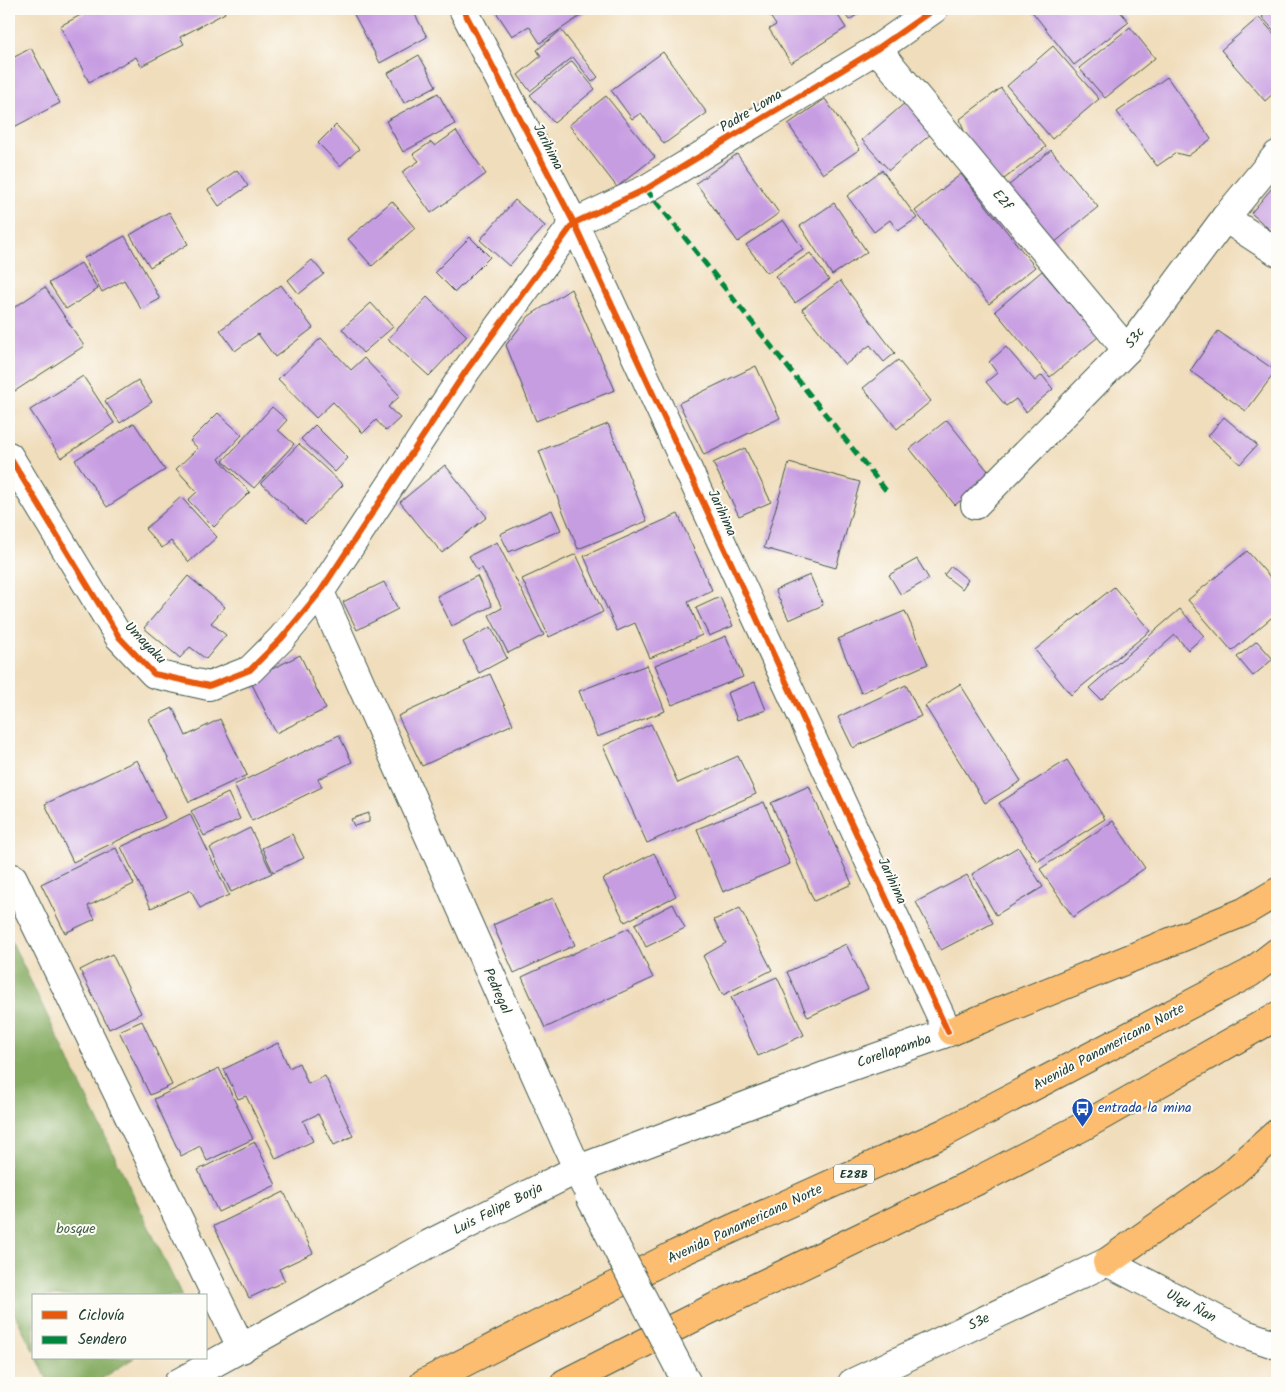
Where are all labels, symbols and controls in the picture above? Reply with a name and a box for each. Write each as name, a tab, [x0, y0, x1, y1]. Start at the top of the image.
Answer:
street label: Padre Loma	[716, 84, 786, 138]
street label: Jarihima	[527, 120, 569, 174]
street label: E2f	[987, 185, 1018, 217]
street label: S3c	[1120, 323, 1150, 353]
street label: Jarihima	[702, 486, 742, 540]
street label: Umayaku	[119, 616, 171, 670]
street label: Jarihima	[872, 854, 912, 908]
street label: Pedregal	[477, 964, 517, 1018]
street label: Avenida Panamericana Norte	[1029, 997, 1189, 1096]
street label: Corellapamba	[854, 1028, 934, 1074]
bus stop icon: entrada la mina	[1070, 1096, 1094, 1127]
place label: entrada la mina	[1098, 1097, 1192, 1119]
road number: E28B	[834, 1164, 874, 1184]
street label: Luis Felipe Borja	[449, 1177, 547, 1241]
street label: Avenida Panamericana Norte	[664, 1178, 827, 1270]
park label: bosque	[56, 1218, 96, 1240]
street label: Ulqu Ñan	[1162, 1284, 1220, 1328]
legend	[32, 1294, 208, 1360]
text: Ciclovía	[78, 1304, 125, 1328]
street label: S3e	[964, 1307, 994, 1337]
text: Sendero	[78, 1328, 127, 1352]

